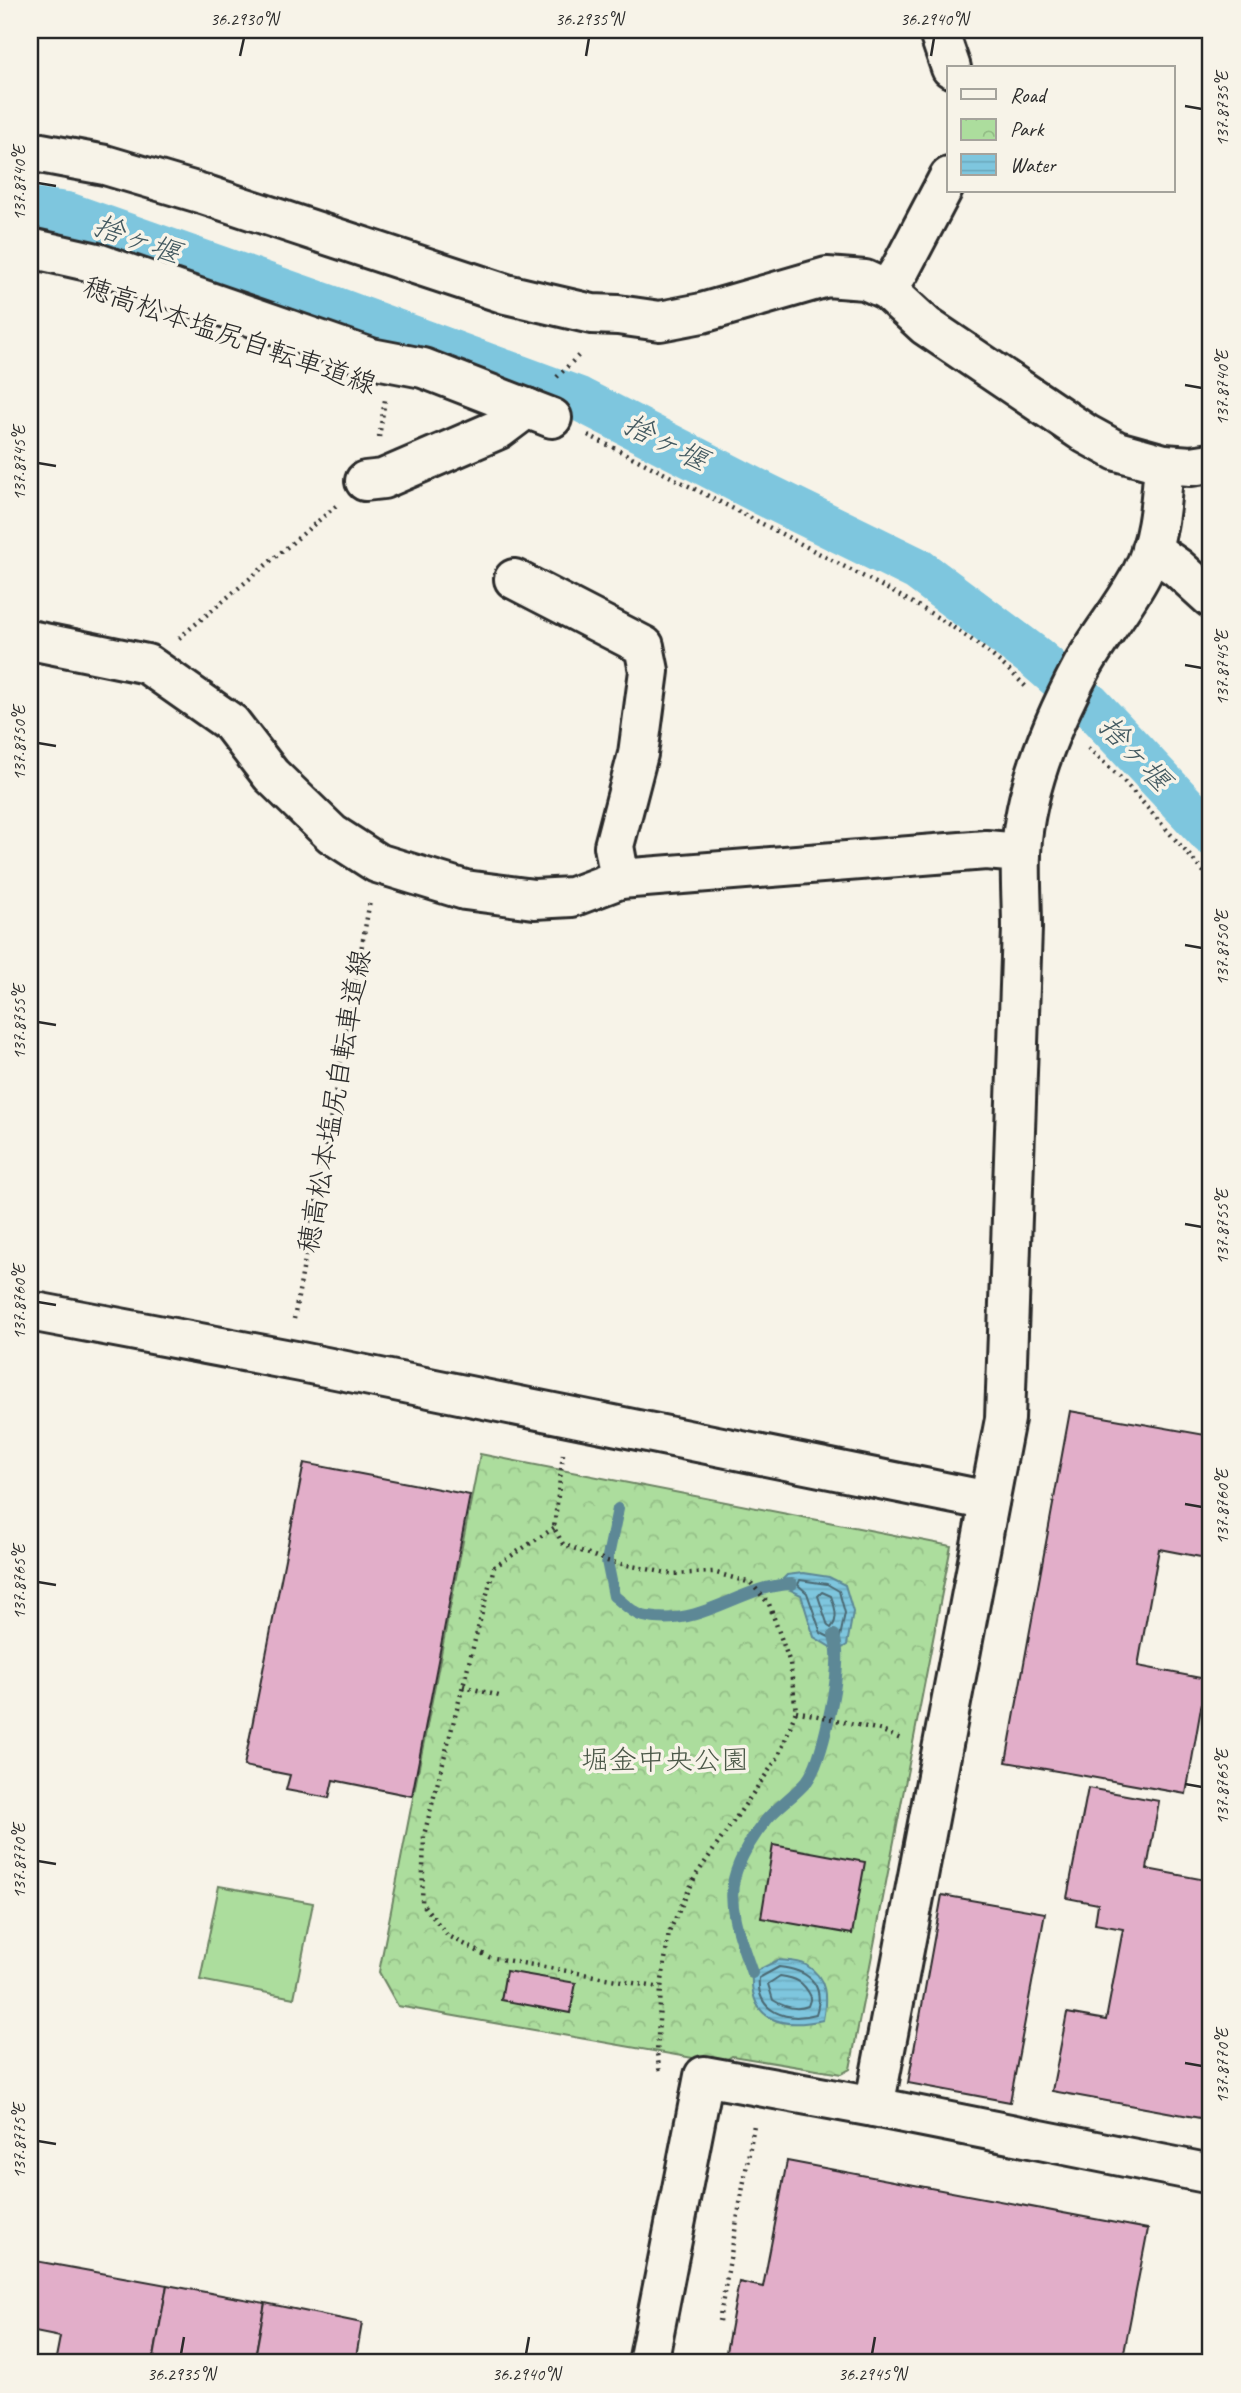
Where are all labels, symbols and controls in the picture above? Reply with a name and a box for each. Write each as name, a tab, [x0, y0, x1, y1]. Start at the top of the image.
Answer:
text: 36.2930°N	[210, 8, 281, 30]
text: 36.2935°N	[555, 8, 626, 30]
text: 36.2940°N	[900, 8, 971, 30]
legend	[947, 66, 1174, 192]
text: 137.8735°E	[1211, 69, 1233, 146]
text: Road	[1010, 82, 1049, 108]
text: Park	[1010, 116, 1045, 142]
text: 137.8740°E	[8, 143, 30, 220]
text: Water	[1010, 152, 1057, 178]
water label: 捨ヶ堰	[88, 206, 189, 273]
street label: 穂高松本塩尻自転車道線	[79, 268, 381, 402]
text: 137.8740°E	[1211, 348, 1233, 425]
water label: 捨ヶ堰	[617, 405, 717, 481]
text: 137.8745°E	[8, 423, 30, 500]
text: 137.8745°E	[1211, 628, 1233, 705]
text: 137.8750°E	[8, 703, 30, 780]
water label: 捨ヶ堰	[1090, 707, 1182, 801]
text: 137.8750°E	[1211, 908, 1233, 985]
street label: 穂高松本塩尻自転車道線	[290, 946, 378, 1256]
text: 137.8755°E	[8, 982, 30, 1059]
text: 137.8755°E	[1211, 1187, 1233, 1264]
text: 137.8760°E	[8, 1262, 30, 1339]
text: 137.8760°E	[1211, 1467, 1233, 1544]
text: 137.8765°E	[8, 1542, 30, 1619]
park label: 堀金中央公園	[581, 1742, 749, 1777]
text: 137.8765°E	[1211, 1747, 1233, 1824]
text: 137.8770°E	[8, 1821, 30, 1898]
text: 137.8770°E	[1211, 2026, 1233, 2103]
text: 137.8775°E	[8, 2101, 30, 2178]
text: 36.2935°N	[147, 2363, 218, 2385]
text: 36.2940°N	[492, 2363, 563, 2385]
text: 36.2945°N	[838, 2363, 909, 2385]

